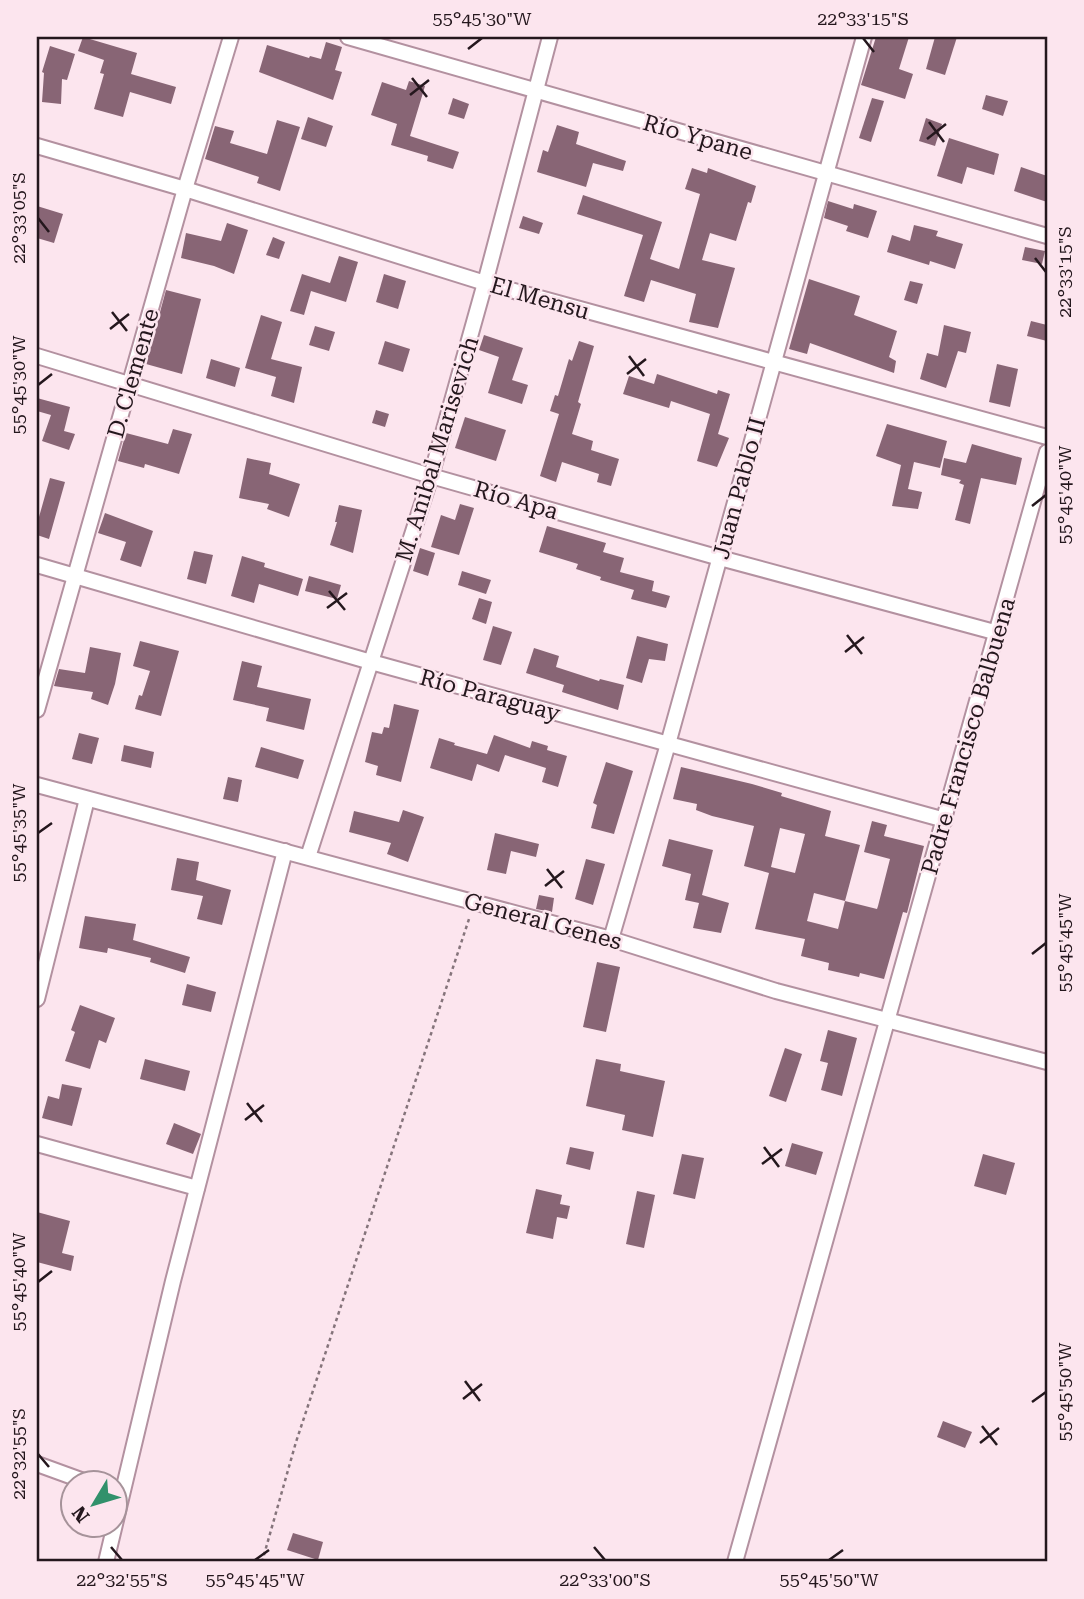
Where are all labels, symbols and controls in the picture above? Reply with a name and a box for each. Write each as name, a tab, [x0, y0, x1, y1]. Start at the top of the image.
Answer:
text: 55°45'30"W	[433, 8, 532, 29]
text: 22°33'15"S	[817, 8, 909, 29]
street label: Río Ypane	[640, 109, 756, 166]
text: 22°33'05"S	[8, 172, 29, 264]
text: 22°33'15"S	[1054, 226, 1075, 318]
street label: El Mensu	[487, 271, 593, 326]
street label: D. Clemente	[102, 305, 165, 441]
street label: M. Anibal Marisevich	[390, 333, 485, 565]
text: 55°45'30"W	[8, 335, 29, 434]
street label: Juan Pablo II	[708, 414, 771, 562]
text: 55°45'40"W	[1054, 445, 1075, 544]
street label: Río Apa	[471, 476, 562, 526]
street label: Padre Francisco Balbuena	[916, 594, 1021, 878]
street label: Río Paraguay	[417, 664, 564, 727]
text: 55°45'35"W	[8, 783, 29, 882]
street label: General Genes	[461, 887, 625, 956]
text: 55°45'45"W	[1054, 893, 1075, 992]
text: 55°45'40"W	[8, 1232, 29, 1331]
text: 55°45'50"W	[1054, 1342, 1075, 1441]
text: 22°32'55"S	[8, 1408, 29, 1500]
north arrow	[60, 1470, 130, 1540]
text: N	[67, 1501, 95, 1527]
text: 22°32'55"S	[76, 1569, 168, 1590]
text: 55°45'45"W	[206, 1569, 305, 1590]
text: 22°33'00"S	[559, 1569, 651, 1590]
text: 55°45'50"W	[780, 1569, 879, 1590]

